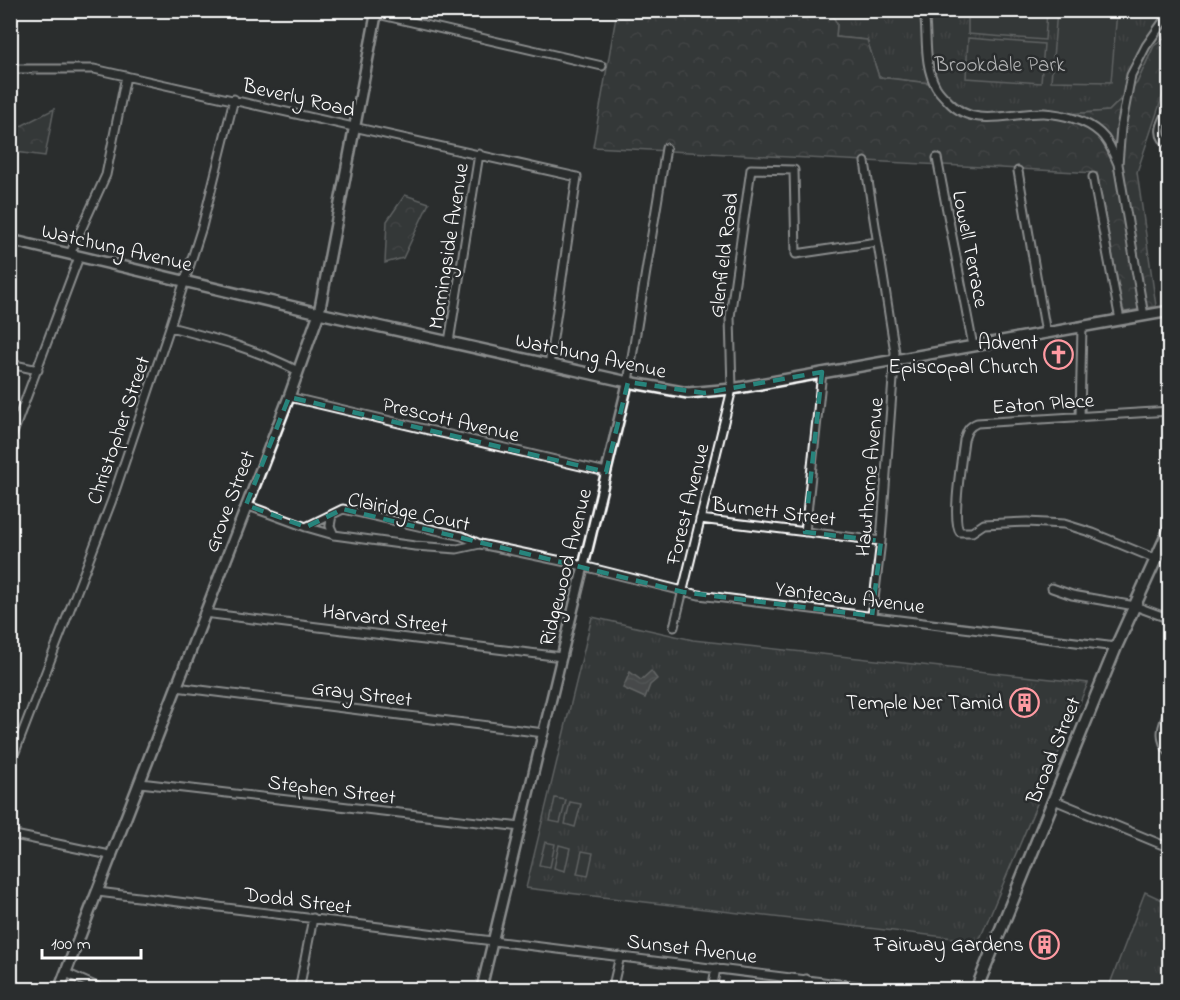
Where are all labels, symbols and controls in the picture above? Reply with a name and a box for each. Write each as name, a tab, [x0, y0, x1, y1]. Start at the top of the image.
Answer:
park label: Brookdale Park	[934, 51, 1066, 81]
street label: Beverly Road	[238, 71, 358, 128]
street label: Morningside Avenue	[422, 161, 480, 332]
street label: Lowell Terrace	[943, 188, 995, 311]
street label: Glenfield Road	[702, 191, 748, 319]
street label: Watchung Avenue	[38, 217, 195, 283]
street label: Watchung Avenue	[512, 326, 669, 390]
place label: Advent Episcopal Church	[888, 329, 1038, 383]
church icon: Advent Episcopal Church	[1043, 338, 1075, 370]
street label: Christopher Street	[80, 352, 159, 509]
street label: Eaton Place	[991, 386, 1096, 424]
street label: Prescott Avenue	[379, 391, 523, 451]
street label: Hawthorne Avenue	[849, 396, 893, 558]
street label: Forest Avenue	[659, 440, 719, 569]
street label: Grove Street	[198, 446, 264, 557]
street label: Clairidge Court	[344, 485, 473, 543]
street label: Ridgewood Avenue	[533, 485, 603, 650]
street label: Burnett Street	[709, 490, 837, 535]
street label: Yantecaw Avenue	[773, 575, 927, 623]
street label: Harvard Street	[320, 597, 449, 643]
street label: Gray Street	[310, 674, 414, 718]
building icon: Temple Ner Tamid	[1008, 686, 1040, 718]
place label: Temple Ner Tamid	[846, 689, 1003, 719]
street label: Broad Street	[1019, 693, 1090, 810]
street label: Stephen Street	[266, 768, 397, 814]
street label: Dodd Street	[241, 880, 353, 923]
scale bar	[42, 922, 141, 960]
street label: Sunset Avenue	[625, 927, 759, 973]
building icon: Fairway Gardens	[1029, 928, 1061, 960]
place label: Fairway Gardens	[872, 931, 1024, 963]
text: 100 m	[51, 932, 91, 958]

